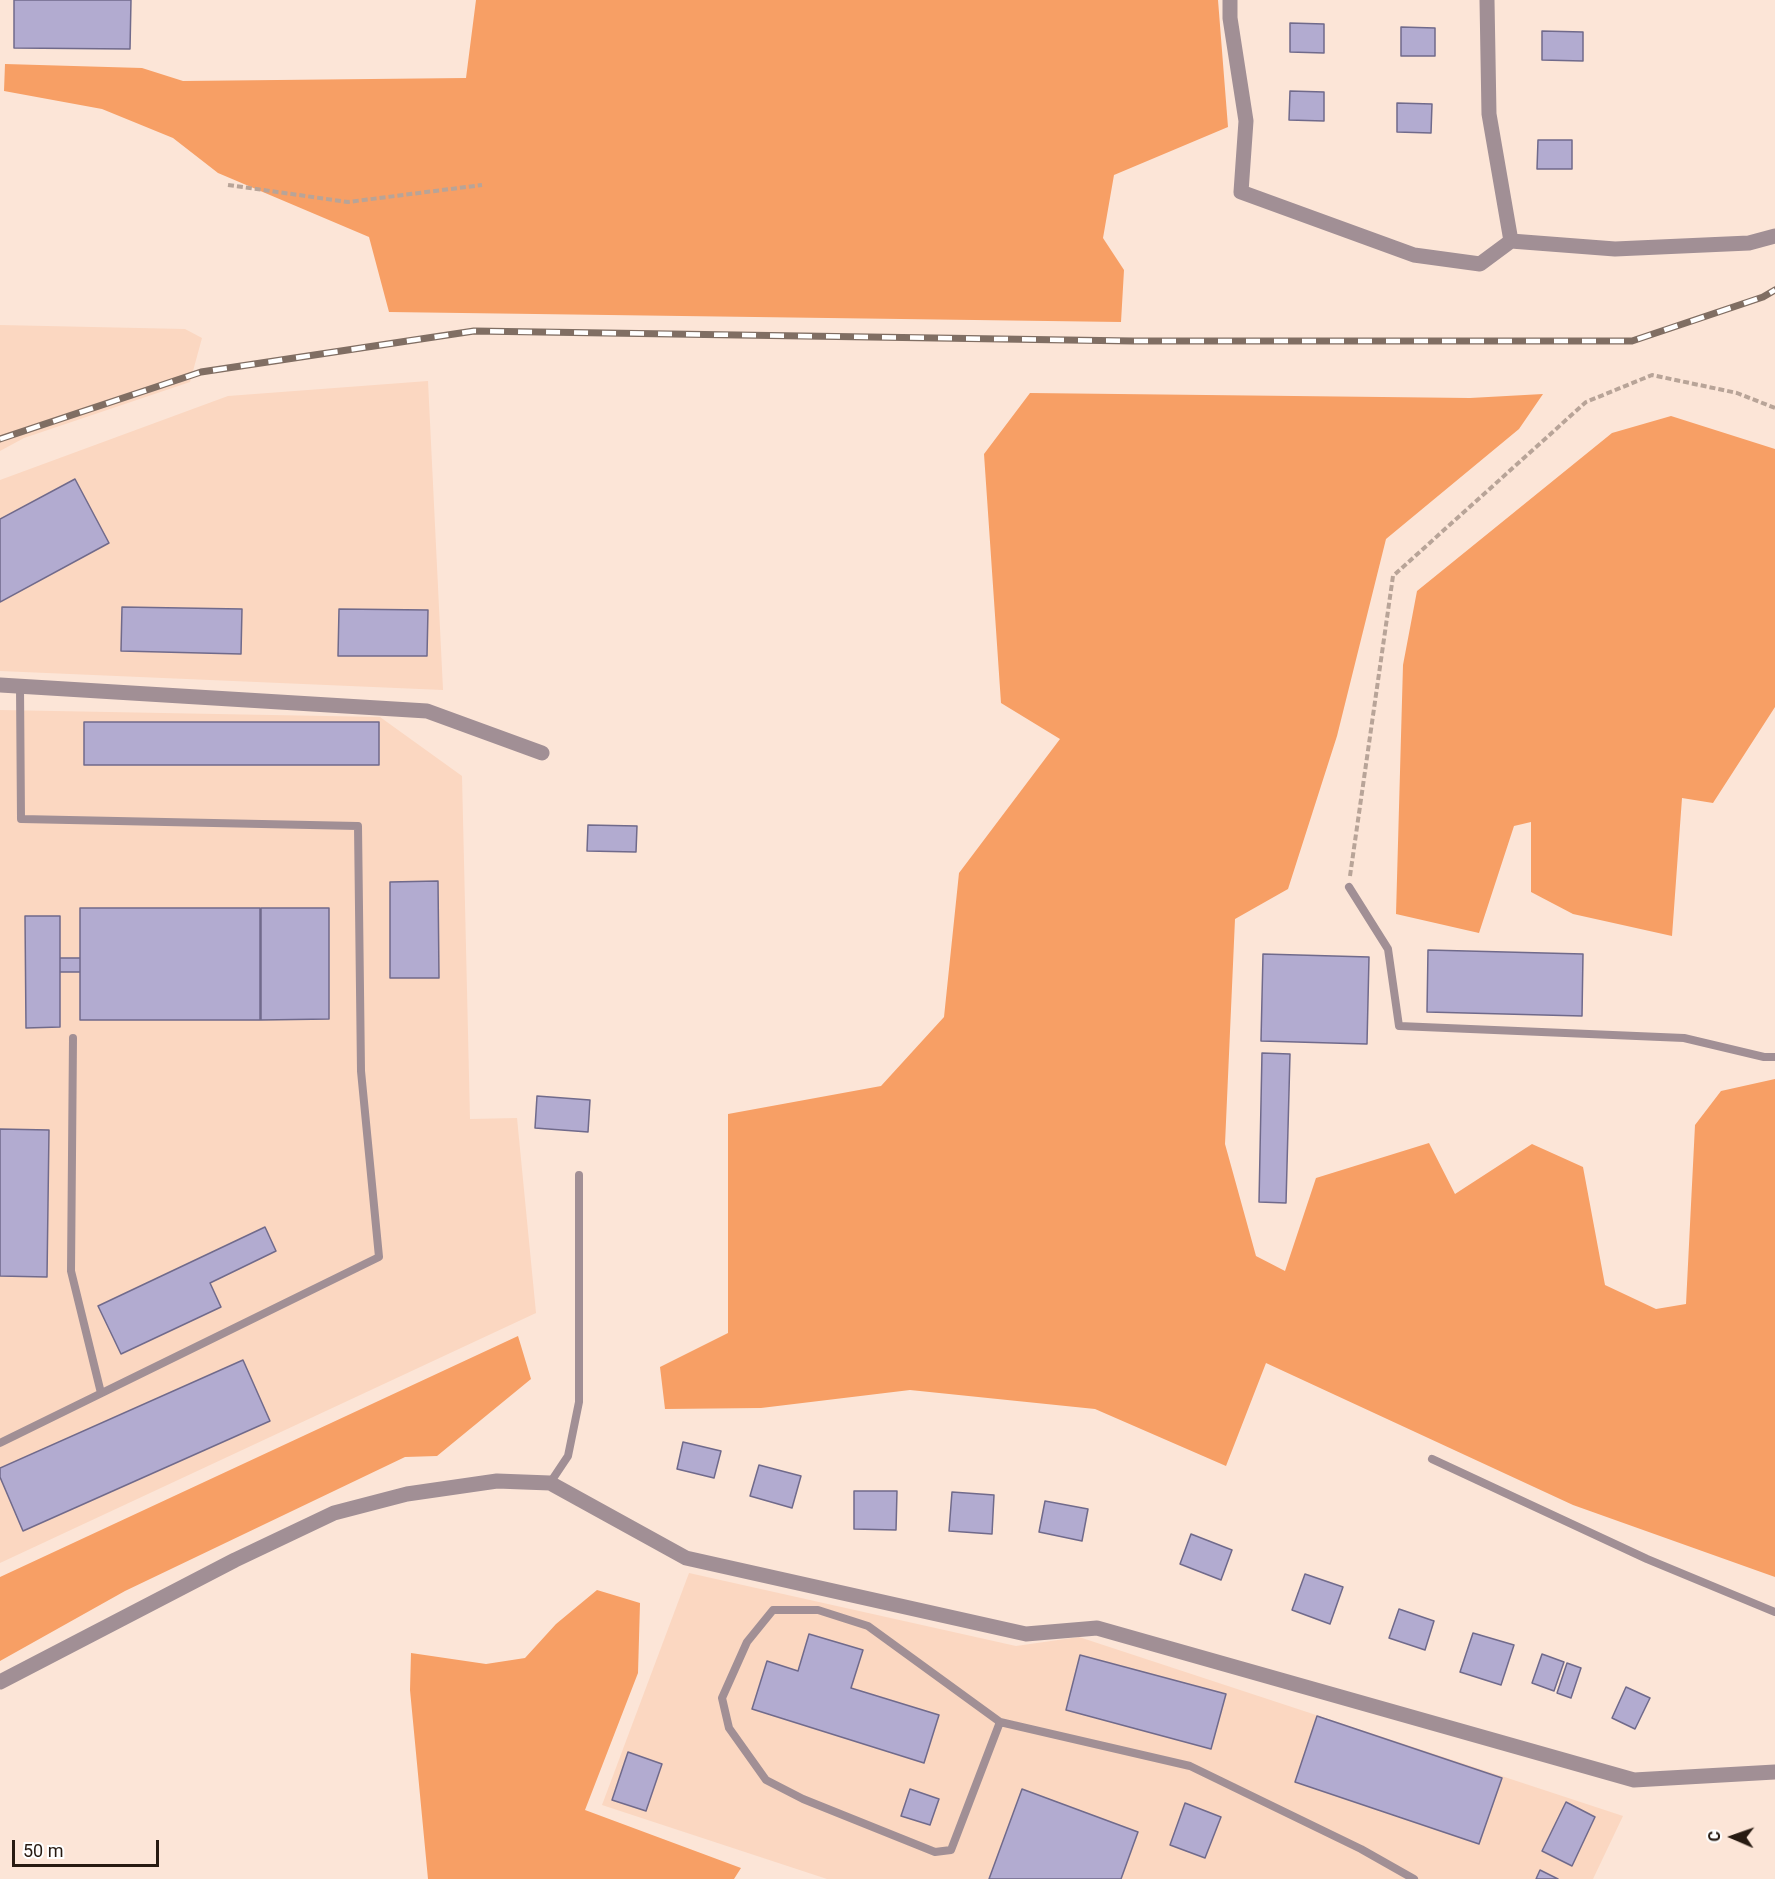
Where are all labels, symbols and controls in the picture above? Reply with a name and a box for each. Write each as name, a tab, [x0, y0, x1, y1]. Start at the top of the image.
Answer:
north arrow	[1703, 1807, 1763, 1867]
scale bar	[15, 1828, 162, 1866]
text: С	[1705, 1831, 1724, 1842]
text: 50 m	[23, 1840, 63, 1861]

